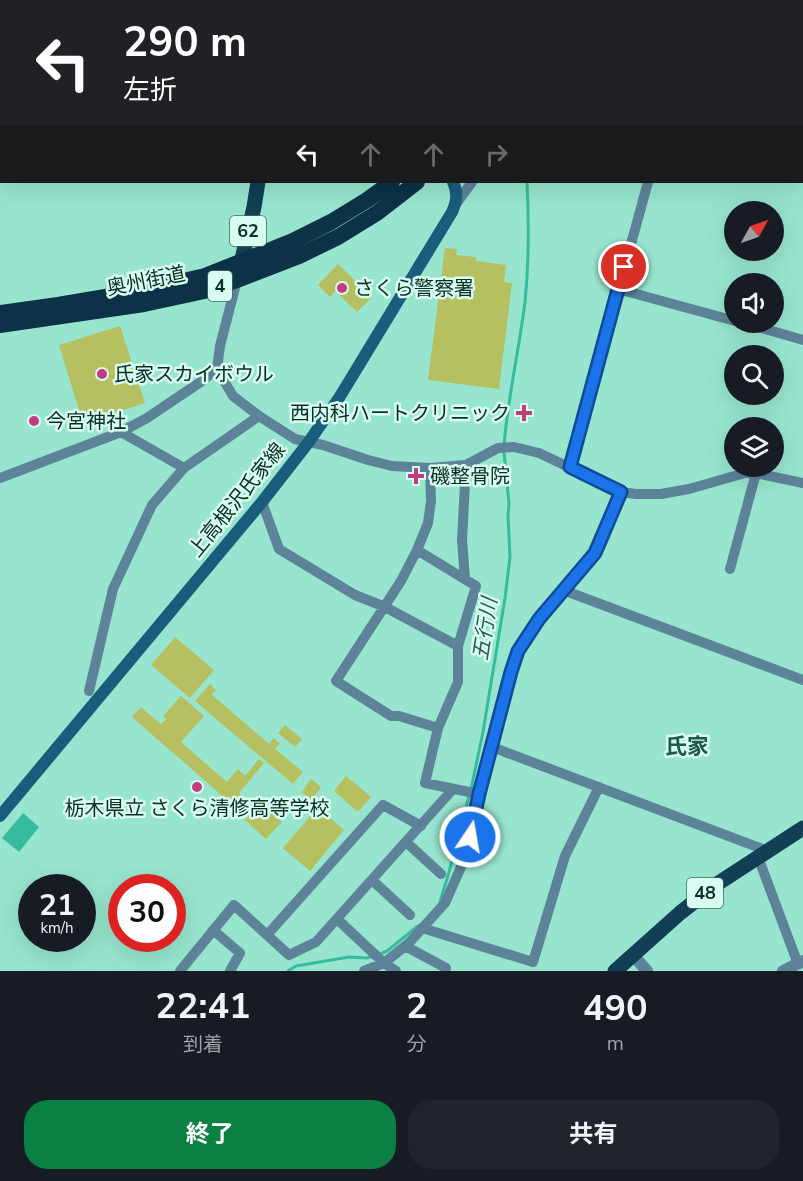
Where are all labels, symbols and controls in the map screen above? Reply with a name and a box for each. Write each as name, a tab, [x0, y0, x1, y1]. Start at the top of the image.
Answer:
text: 290 m	[123, 14, 247, 71]
icon: left	[24, 24, 102, 102]
text: 左折	[123, 72, 177, 109]
icon: left	[291, 138, 324, 171]
icon: ahead	[354, 138, 387, 171]
icon: ahead	[417, 138, 450, 171]
icon: right	[480, 138, 513, 171]
north arrow	[724, 201, 784, 261]
map controls	[724, 201, 784, 477]
road number: 62	[230, 216, 266, 246]
pin	[598, 241, 649, 292]
icon: arrive	[607, 250, 640, 283]
street label: 奥州街道	[104, 260, 188, 302]
road number: 4	[208, 271, 232, 301]
button: sound	[724, 273, 784, 333]
place label: さくら警察署	[354, 275, 474, 302]
marker: さくら警察署	[335, 281, 349, 295]
button: search	[724, 345, 784, 405]
place label: 氏家スカイボウル	[114, 361, 274, 388]
marker: 氏家スカイボウル	[95, 367, 109, 381]
place label: 西内科ハートクリニック	[290, 400, 510, 427]
marker: 西内科ハートクリニック	[515, 404, 533, 422]
place label: 今宮神社	[46, 408, 126, 435]
marker: 今宮神社	[27, 414, 41, 428]
button: layers	[724, 417, 784, 477]
street label: 上高根沢氏家線	[182, 437, 292, 563]
place label: 磯整骨院	[430, 463, 510, 490]
marker: 磯整骨院	[407, 467, 425, 485]
water label: 五行川	[466, 594, 504, 662]
district label: 氏家	[665, 732, 709, 762]
marker: 栃木県立 さくら清修高等学校	[190, 780, 204, 794]
place label: 栃木県立 さくら清修高等学校	[64, 795, 330, 822]
position arrow	[438, 805, 502, 869]
speed limit sign: 30	[108, 874, 186, 952]
road number: 48	[687, 878, 723, 908]
text: 21	[39, 885, 75, 926]
text: km/h	[40, 918, 74, 938]
text: 22:41	[155, 982, 251, 1031]
text: 2	[406, 982, 428, 1031]
text: 490	[583, 984, 648, 1033]
text: m	[607, 1030, 624, 1057]
text: 到着	[183, 1031, 223, 1058]
text: 分	[407, 1031, 427, 1058]
button: 終了	[24, 1100, 396, 1169]
button: 共有	[408, 1100, 779, 1169]

